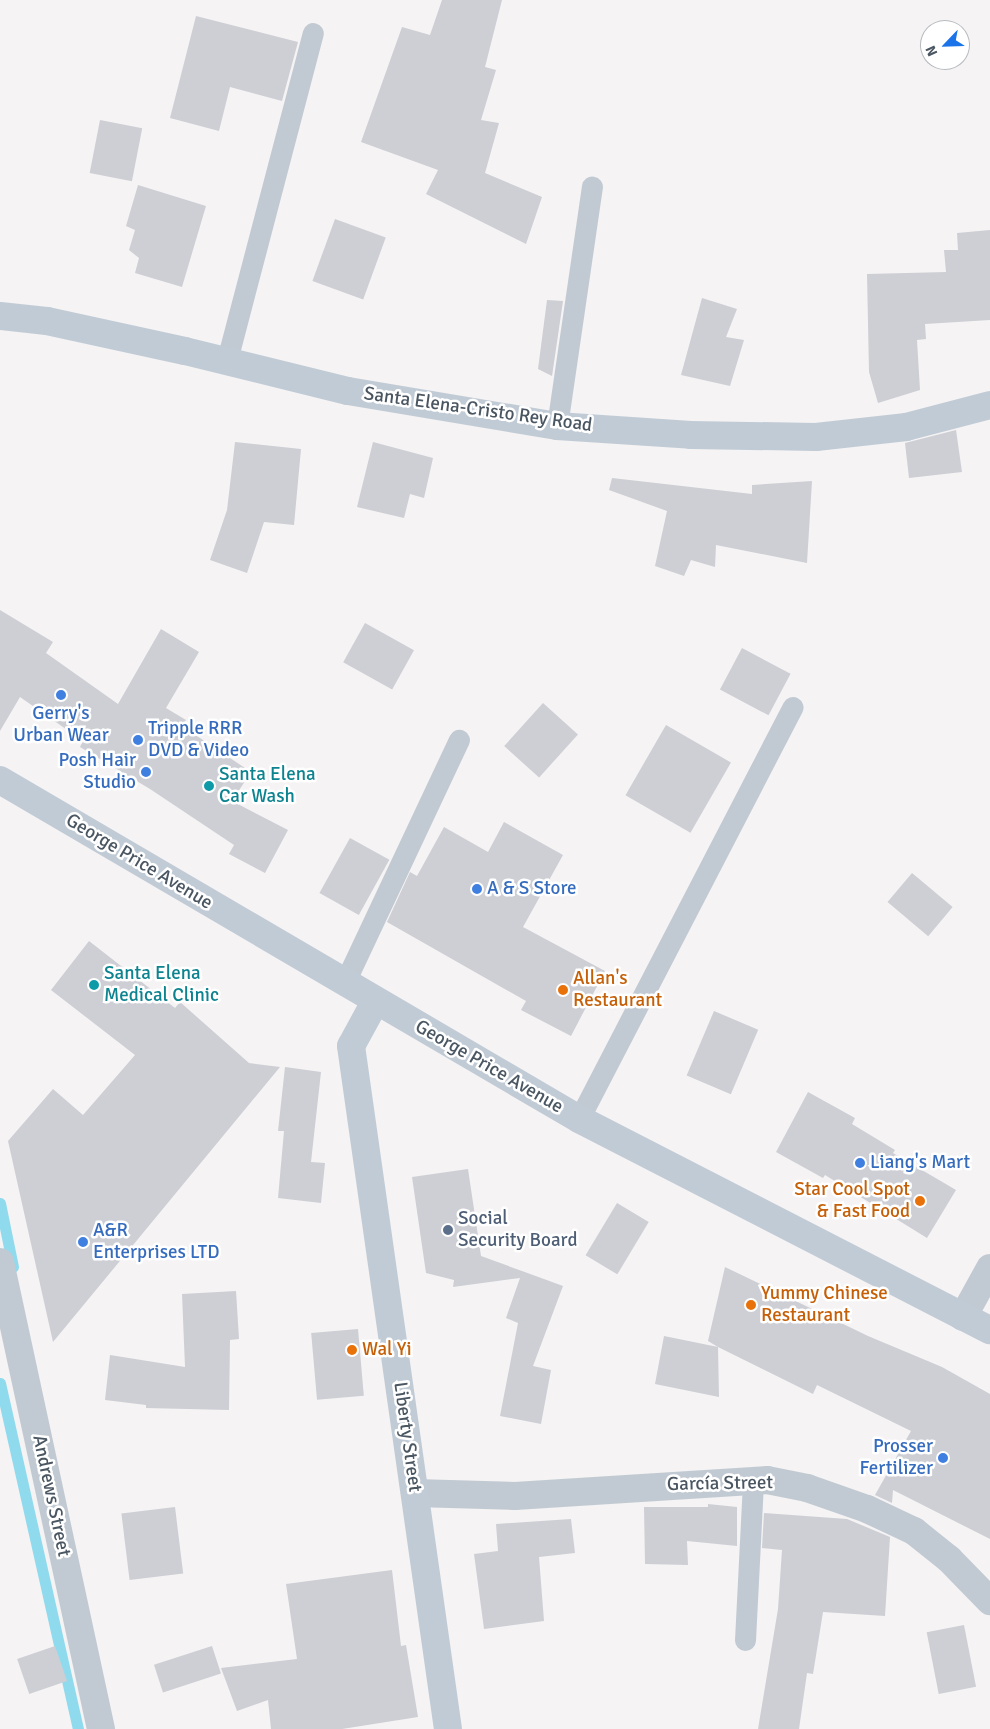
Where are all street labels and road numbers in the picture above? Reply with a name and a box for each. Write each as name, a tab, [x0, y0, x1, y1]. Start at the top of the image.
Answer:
street label: Santa Elena-Cristo Rey Road	[362, 383, 594, 437]
street label: George Price Avenue	[62, 809, 216, 915]
street label: George Price Avenue	[411, 1015, 567, 1119]
street label: Liberty Street	[388, 1380, 426, 1494]
street label: Andrews Street	[27, 1433, 75, 1559]
street label: García Street	[667, 1472, 773, 1496]

